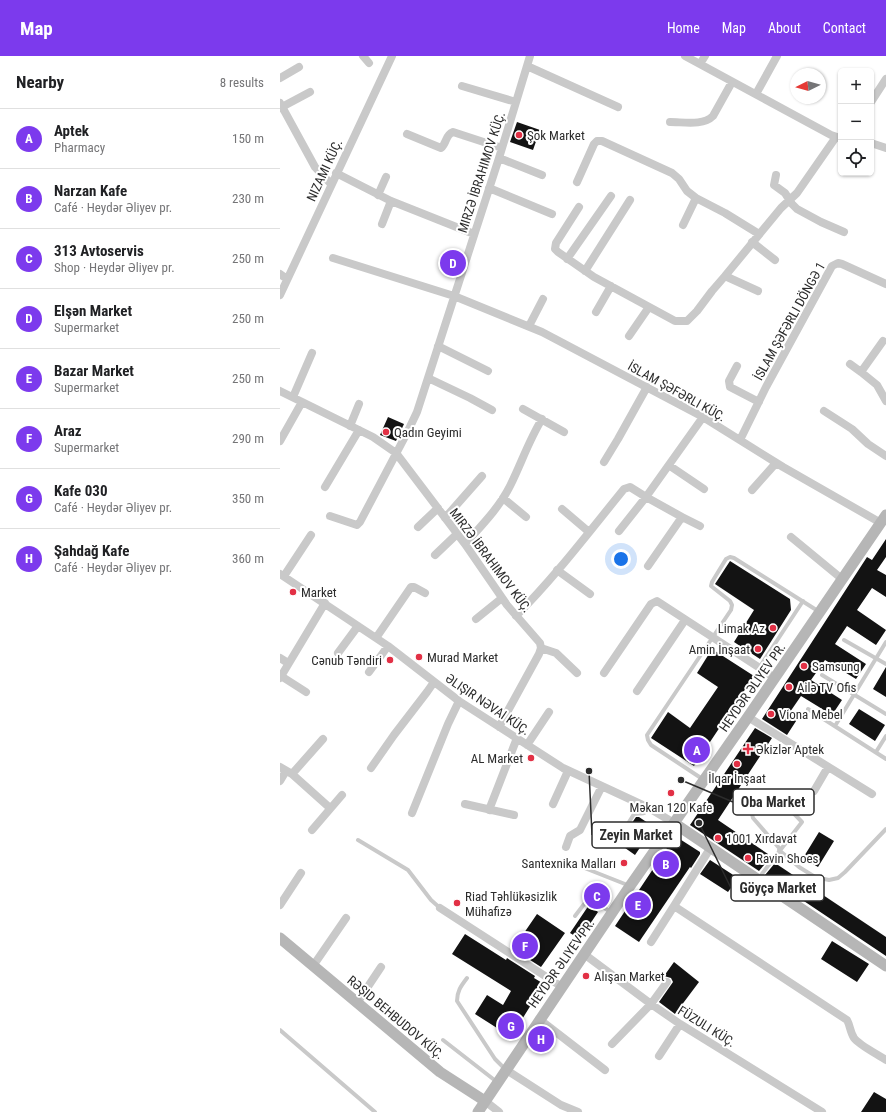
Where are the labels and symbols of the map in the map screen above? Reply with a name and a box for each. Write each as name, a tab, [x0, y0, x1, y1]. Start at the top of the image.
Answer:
north arrow	[790, 68, 826, 104]
street label: MIRZƏ İBRAHIMOV KÜÇ.	[455, 110, 508, 235]
place label: Şok Market	[527, 128, 585, 143]
marker: Şok Market	[514, 130, 524, 140]
street label: NIZAMI KÜÇ.	[304, 137, 345, 204]
pin: D	[440, 248, 466, 278]
street label: İSLAM ŞƏFƏRLI DÖNGƏ 1	[751, 260, 828, 383]
street label: İSLAM ŞƏFƏRLI KÜÇ.	[625, 358, 728, 425]
place label: Qadın Geyimi	[394, 425, 462, 440]
marker: Qadın Geyimi	[381, 427, 391, 437]
street label: MIRZƏ İBRAHIMOV KÜÇ.	[447, 505, 535, 615]
your location	[611, 549, 631, 569]
place label: Market	[301, 585, 337, 600]
marker: Market	[288, 587, 298, 597]
place label: Limak Az	[718, 621, 765, 636]
marker: Limak Az	[768, 623, 778, 633]
street label: HEYDƏR ƏLIYEV PR.	[716, 640, 789, 734]
place label: Amin İnşaat	[689, 642, 750, 657]
marker: Amin İnşaat	[753, 644, 763, 654]
place label: Murad Market	[427, 650, 498, 665]
marker: Murad Market	[414, 652, 424, 662]
place label: Cənub Təndiri	[311, 653, 382, 668]
marker: Cənub Təndiri	[385, 655, 395, 665]
place label: Samsung	[812, 659, 860, 674]
marker: Samsung	[799, 661, 809, 671]
street label: ƏLIŞIR NƏVAI KÜÇ.	[443, 671, 533, 738]
place label: Ailə TV Ofis	[797, 680, 857, 695]
marker: Ailə TV Ofis	[784, 682, 794, 692]
place label: Viona Mebel	[779, 707, 843, 722]
marker: Viona Mebel	[766, 709, 776, 719]
pin: A	[684, 735, 710, 765]
place label: Əkizlər Aptek	[756, 742, 824, 757]
marker: Əkizlər Aptek	[743, 744, 753, 754]
place label: AL Market	[471, 751, 523, 766]
marker: AL Market	[526, 753, 536, 763]
marker: İlqar İnşaat	[732, 759, 742, 769]
place label: İlqar İnşaat	[708, 771, 766, 786]
marker: Məkan 120 Kafe	[666, 788, 676, 798]
callout: Oba Market	[733, 789, 814, 815]
text: Oba Market	[741, 794, 805, 810]
place label: Məkan 120 Kafe	[630, 800, 712, 815]
callout: Zeyin Market	[592, 822, 681, 848]
text: Zeyin Market	[599, 827, 673, 843]
place label: 1001 Xırdavat	[726, 831, 797, 846]
marker: 1001 Xırdavat	[713, 833, 723, 843]
pin: B	[653, 849, 679, 879]
place label: Ravin Shoes	[756, 851, 818, 866]
marker: Ravin Shoes	[743, 853, 753, 863]
place label: Santexnika Malları	[521, 856, 616, 871]
marker: Santexnika Malları	[619, 858, 629, 868]
callout: Göyçə Market	[731, 875, 824, 901]
text: Göyçə Market	[740, 880, 816, 896]
pin: C	[584, 881, 610, 911]
place label: Riad Təhlükəsizlik Mühafizə	[465, 889, 557, 919]
pin: E	[625, 890, 651, 920]
marker: Riad Təhlükəsizlik Mühafizə	[452, 898, 462, 908]
street label: HEYDƏR ƏLIYEV PR.	[525, 916, 598, 1010]
pin: F	[512, 931, 538, 961]
place label: Alışan Market	[594, 969, 665, 984]
marker: Alışan Market	[581, 971, 591, 981]
street label: RƏŞID BEHBUDOV KÜÇ.	[344, 973, 447, 1062]
street label: FÜZULI KÜÇ.	[675, 1003, 738, 1050]
pin: G	[498, 1011, 524, 1041]
pin: H	[528, 1024, 554, 1054]

